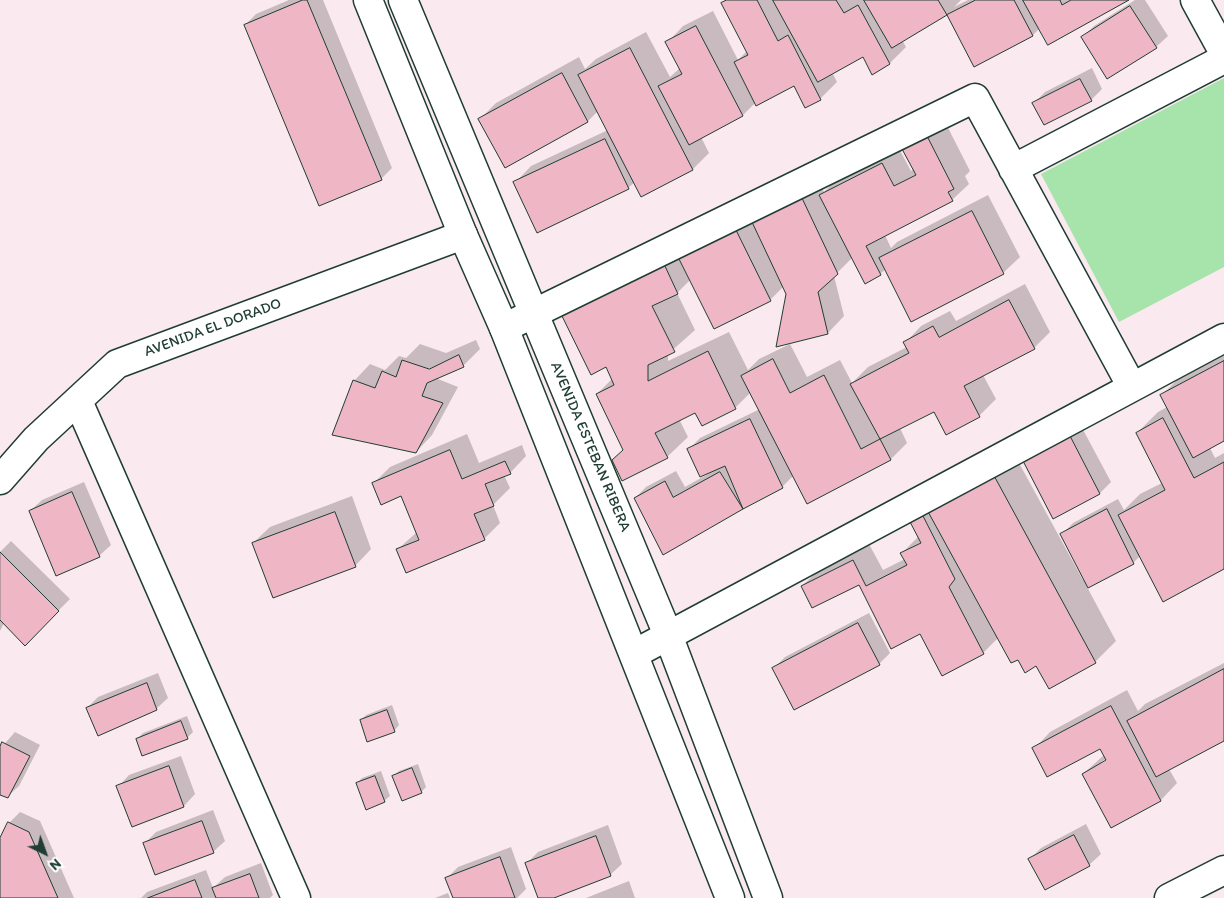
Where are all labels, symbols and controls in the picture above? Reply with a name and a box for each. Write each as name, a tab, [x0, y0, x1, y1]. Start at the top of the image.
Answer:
street label: AVENIDA EL DORADO	[142, 295, 284, 361]
street label: AVENIDA ESTEBAN RIBERA	[546, 359, 634, 535]
north arrow	[20, 828, 70, 878]
text: N	[46, 855, 65, 874]

